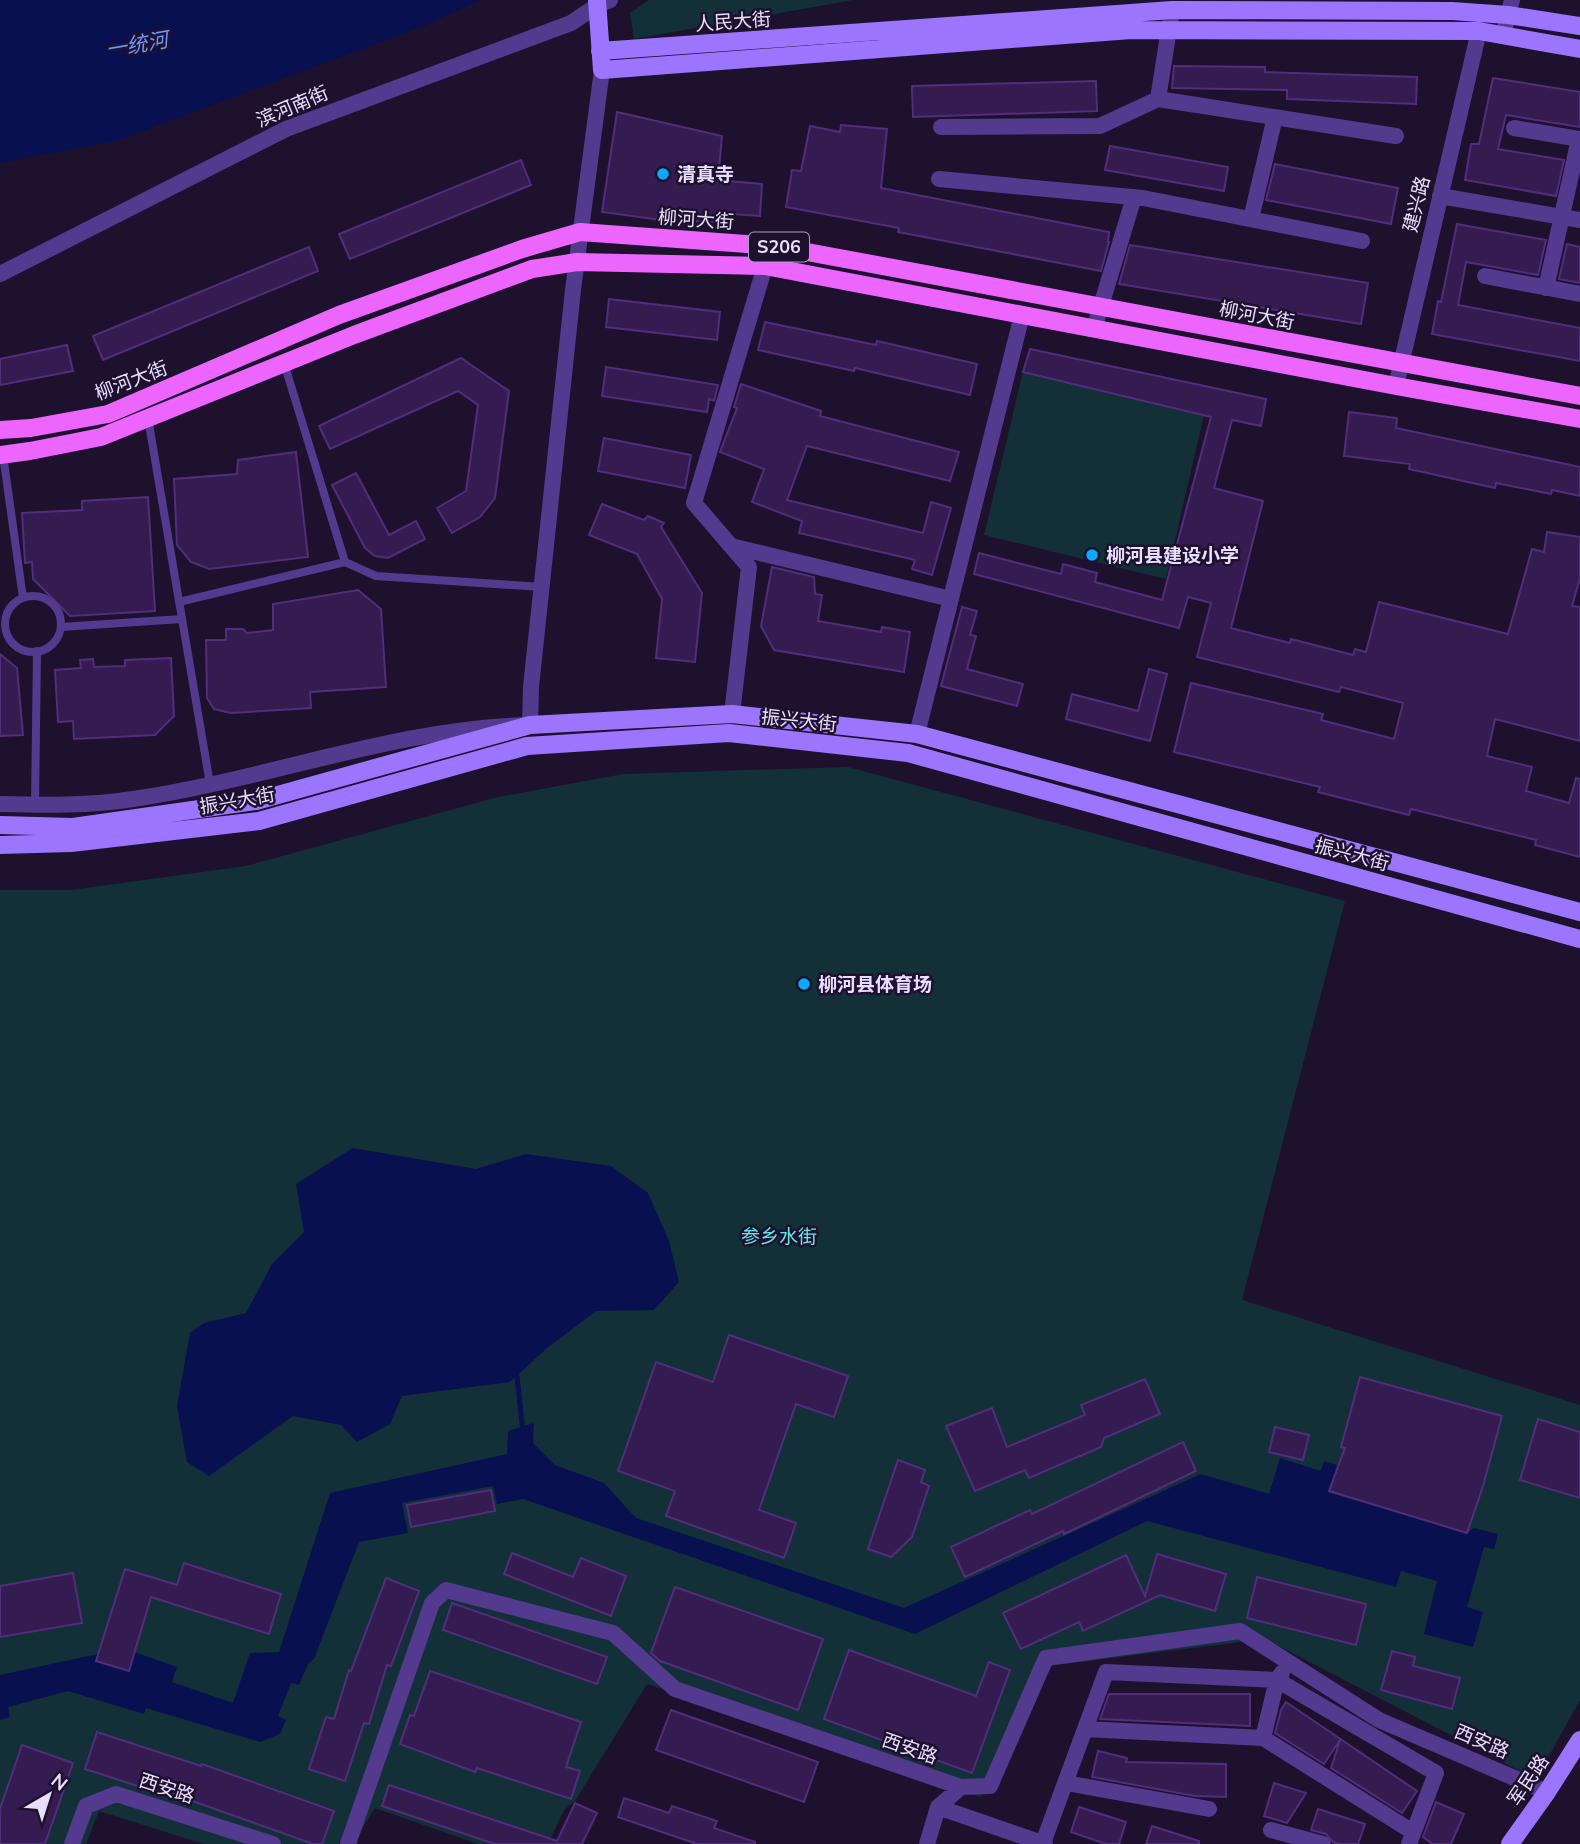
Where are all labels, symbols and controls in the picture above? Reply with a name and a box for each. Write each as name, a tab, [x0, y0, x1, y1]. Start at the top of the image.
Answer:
street label: 人民大街	[694, 6, 772, 38]
water label: 一统河	[104, 25, 174, 64]
street label: 滨河南街	[252, 80, 332, 134]
place label: 清真寺	[677, 162, 734, 188]
marker: 清真寺	[655, 166, 671, 182]
street label: 建兴路	[1397, 173, 1436, 235]
street label: 柳河大街	[657, 204, 735, 236]
road number: S206	[749, 232, 809, 262]
street label: 柳河大街	[1217, 296, 1297, 336]
street label: 柳河大街	[91, 355, 172, 407]
place label: 柳河县建设小学	[1106, 543, 1239, 569]
marker: 柳河县建设小学	[1084, 547, 1100, 563]
street label: 振兴大街	[760, 704, 838, 738]
street label: 振兴大街	[197, 782, 277, 820]
street label: 振兴大街	[1312, 833, 1392, 877]
place label: 柳河县体育场	[818, 972, 932, 998]
marker: 柳河县体育场	[796, 976, 812, 992]
park label: 参乡水街	[741, 1224, 817, 1250]
street label: 西安路	[1450, 1719, 1513, 1765]
street label: 西安路	[878, 1727, 941, 1771]
street label: 军民路	[1502, 1750, 1556, 1811]
north arrow	[14, 1760, 84, 1830]
text: N	[45, 1768, 73, 1797]
street label: 西安路	[136, 1768, 198, 1810]

